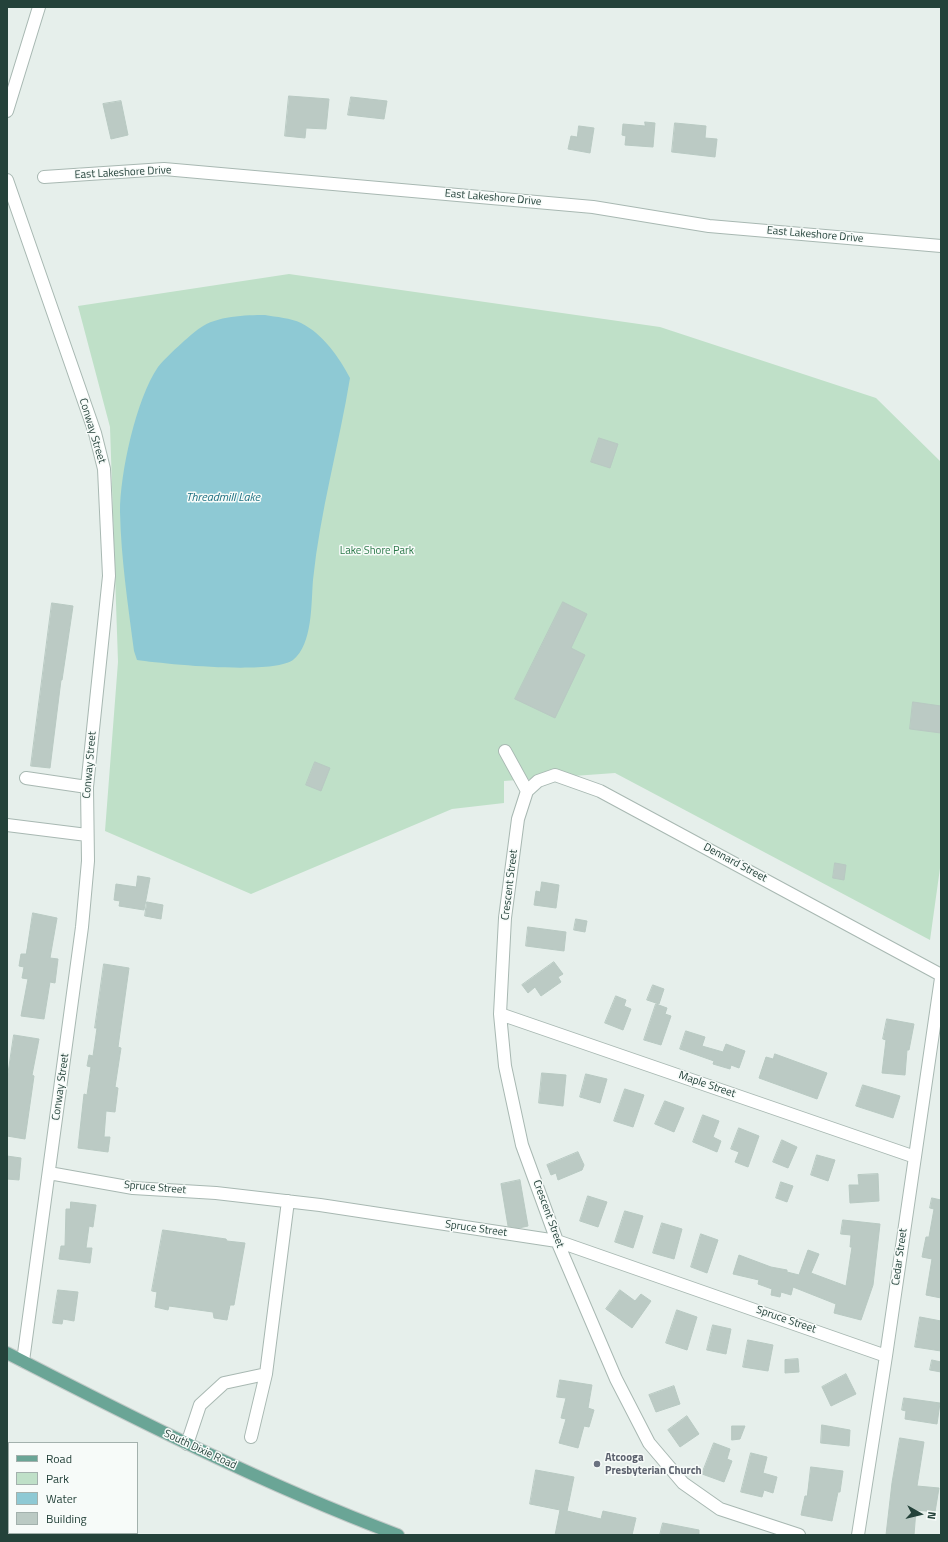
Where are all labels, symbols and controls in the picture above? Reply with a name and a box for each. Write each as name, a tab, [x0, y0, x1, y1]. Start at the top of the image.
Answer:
street label: East Lakeshore Drive	[74, 164, 172, 182]
street label: East Lakeshore Drive	[444, 187, 542, 209]
street label: East Lakeshore Drive	[766, 224, 864, 246]
street label: Conway Street	[76, 397, 108, 465]
water label: Threadmill Lake	[186, 491, 260, 505]
park label: Lake Shore Park	[340, 544, 414, 558]
street label: Conway Street	[80, 731, 100, 799]
street label: Dennard Street	[701, 841, 769, 885]
street label: Crescent Street	[499, 849, 521, 921]
street label: Conway Street	[50, 1053, 72, 1121]
street label: Maple Street	[677, 1069, 737, 1101]
street label: Crescent Street	[530, 1178, 566, 1250]
street label: Spruce Street	[123, 1179, 187, 1197]
street label: Spruce Street	[444, 1218, 508, 1240]
street label: Cedar Street	[889, 1228, 911, 1286]
street label: Spruce Street	[754, 1304, 818, 1336]
street label: South Dixie Road	[162, 1427, 238, 1473]
legend	[8, 1442, 138, 1534]
text: Road	[46, 1449, 72, 1468]
place label: Atcooga Presbyterian Church	[605, 1451, 702, 1477]
marker: Atcooga Presbyterian Church	[592, 1459, 602, 1469]
text: Park	[46, 1469, 69, 1488]
text: Water	[46, 1489, 77, 1508]
north arrow	[900, 1494, 940, 1534]
text: Building	[46, 1509, 87, 1528]
text: N	[923, 1511, 940, 1521]

